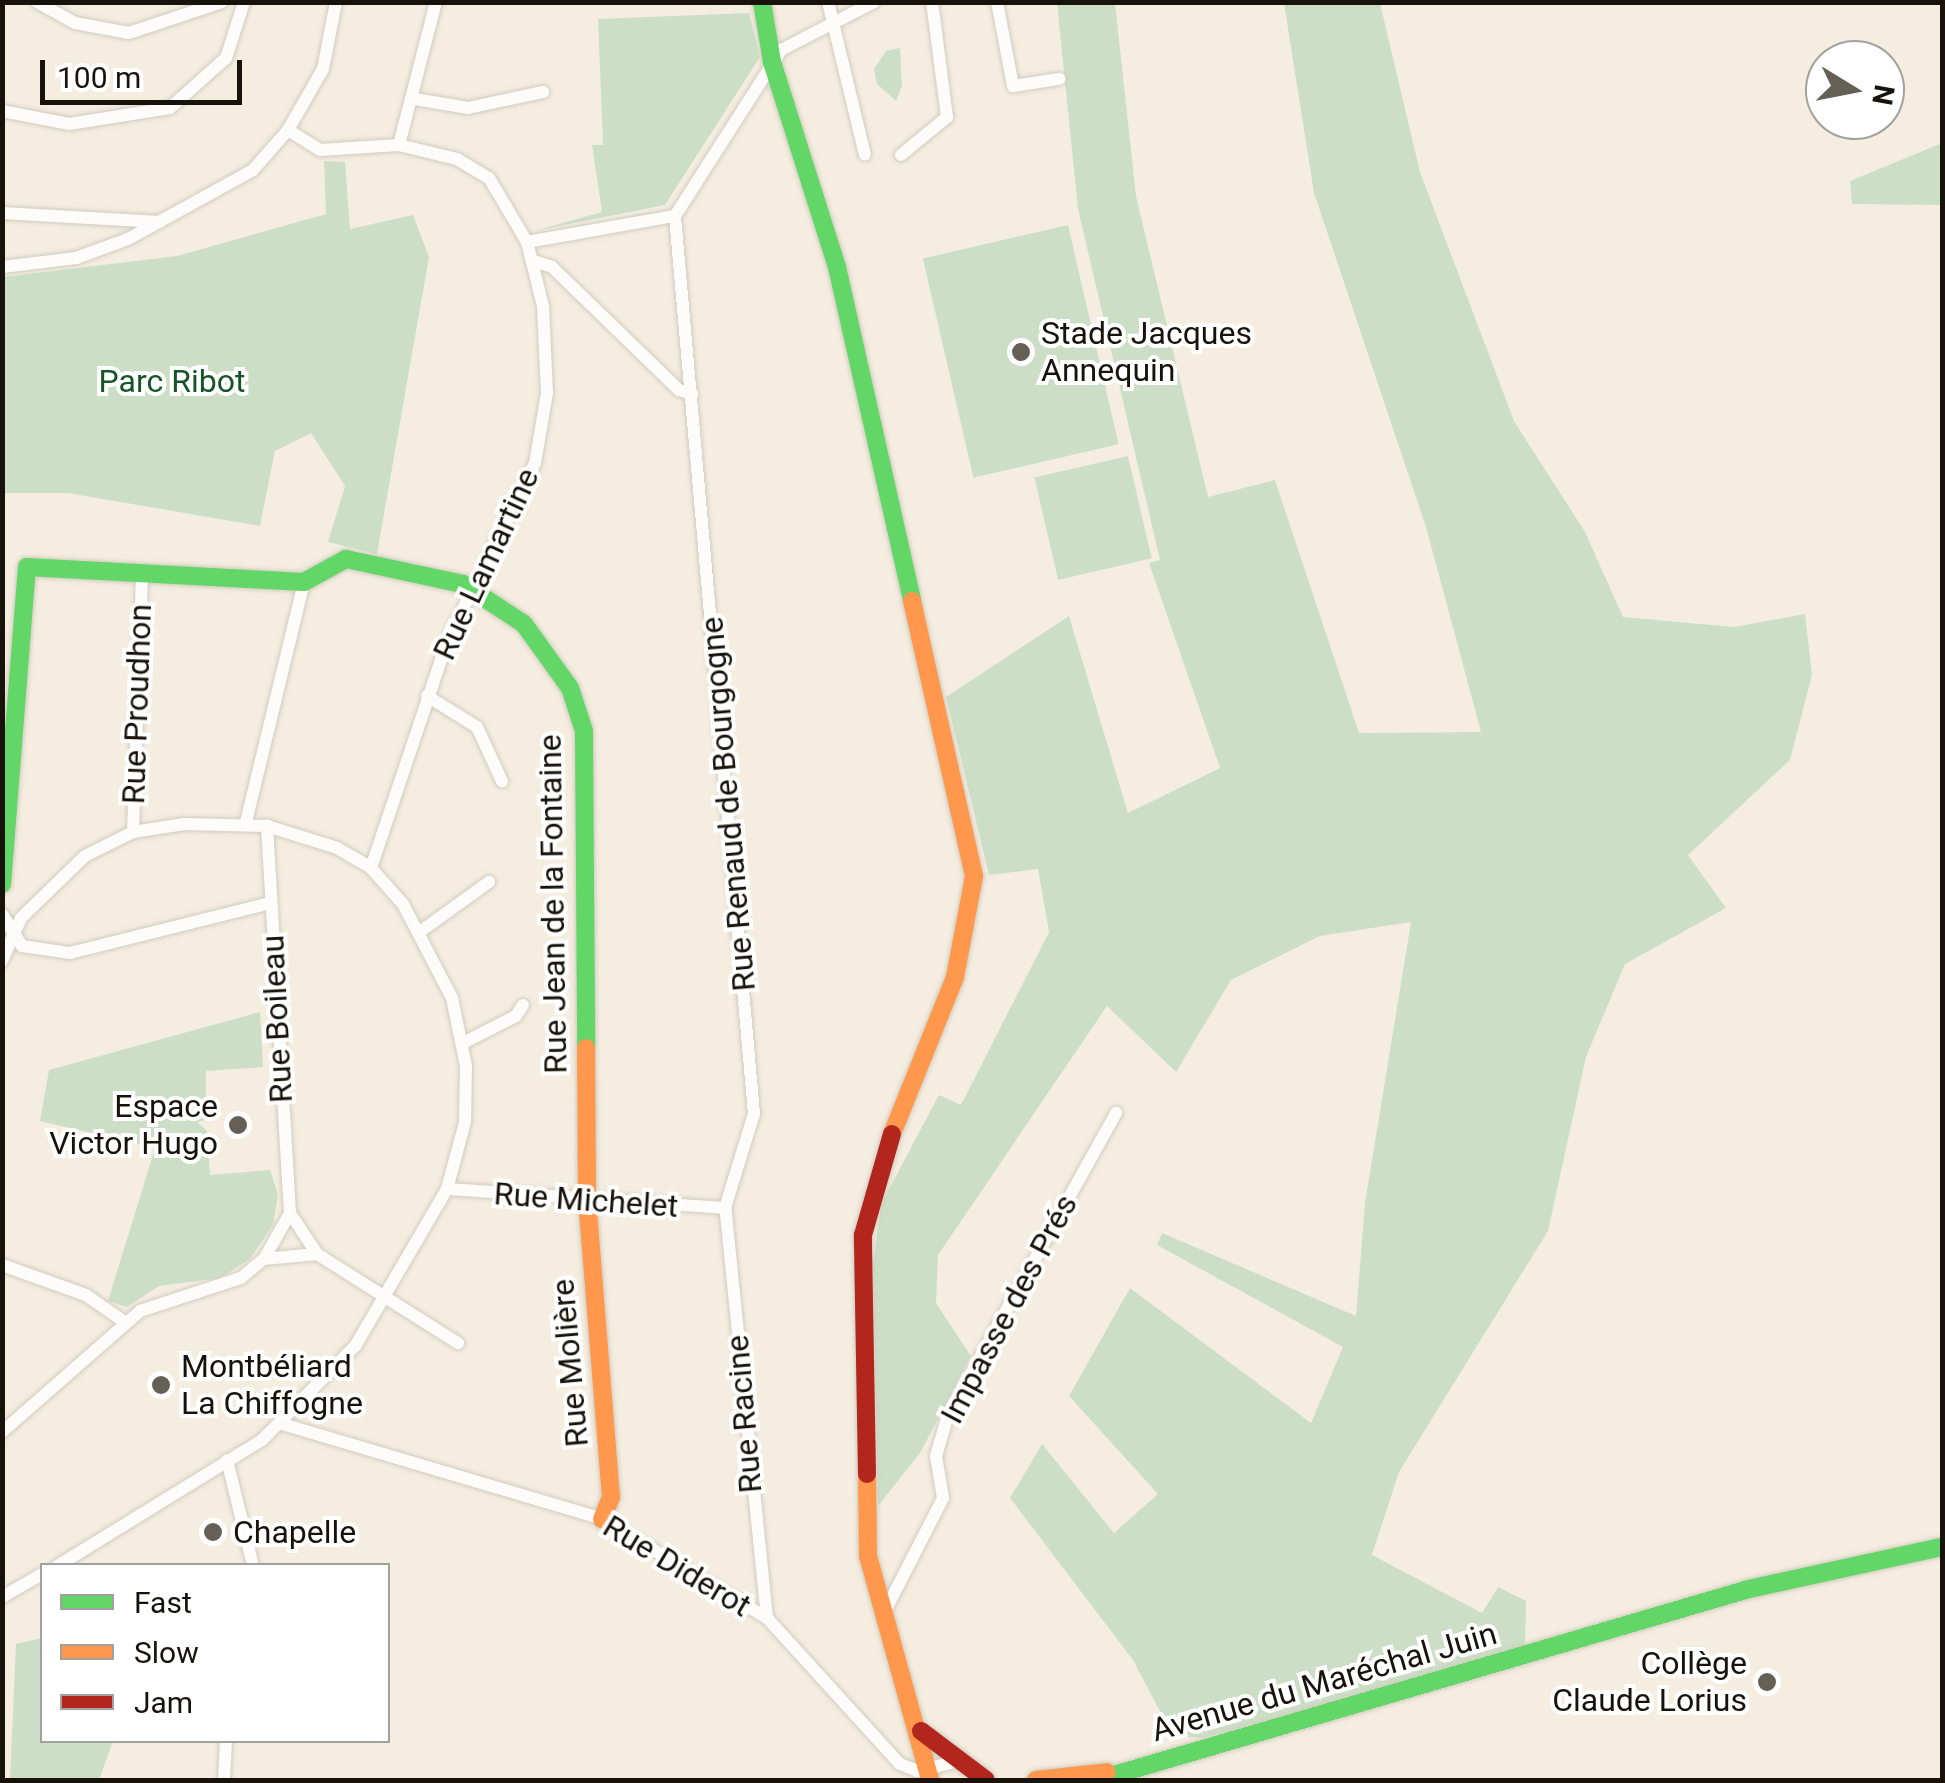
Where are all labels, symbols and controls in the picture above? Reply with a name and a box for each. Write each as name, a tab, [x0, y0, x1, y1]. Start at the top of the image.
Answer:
scale bar	[45, 40, 248, 102]
north arrow	[1805, 40, 1905, 140]
text: 100 m	[57, 60, 141, 95]
text: N	[1865, 82, 1901, 108]
place label: Stade Jacques Annequin	[1041, 315, 1252, 390]
marker: Stade Jacques Annequin	[1010, 341, 1032, 363]
park label: Parc Ribot	[99, 362, 245, 400]
street label: Rue Lamartine	[425, 462, 547, 666]
street label: Rue Proudhon	[114, 603, 160, 805]
street label: Rue Renaud de Bourgogne	[692, 615, 764, 993]
street label: Rue Jean de la Fontaine	[531, 734, 575, 1074]
street label: Rue Boileau	[253, 934, 301, 1104]
place label: Espace Victor Hugo	[49, 1088, 218, 1163]
marker: Espace Victor Hugo	[227, 1114, 249, 1136]
street label: Rue Michelet	[493, 1174, 679, 1226]
street label: Impasse des Prés	[932, 1188, 1086, 1430]
street label: Rue Molière	[544, 1277, 596, 1449]
street label: Rue Racine	[718, 1333, 770, 1495]
place label: Montbéliard La Chiffogne	[181, 1348, 363, 1423]
marker: Montbéliard La Chiffogne	[150, 1374, 172, 1396]
street label: Rue Diderot	[596, 1507, 758, 1625]
place label: Chapelle	[233, 1513, 356, 1551]
marker: Chapelle	[202, 1521, 224, 1543]
legend	[40, 1563, 390, 1743]
text: Fast	[134, 1585, 192, 1620]
street label: Avenue du Maréchal Juin	[1147, 1614, 1501, 1750]
text: Slow	[134, 1635, 199, 1670]
place label: Collège Claude Lorius	[1552, 1645, 1747, 1720]
marker: Collège Claude Lorius	[1756, 1671, 1778, 1693]
text: Jam	[134, 1685, 193, 1720]

